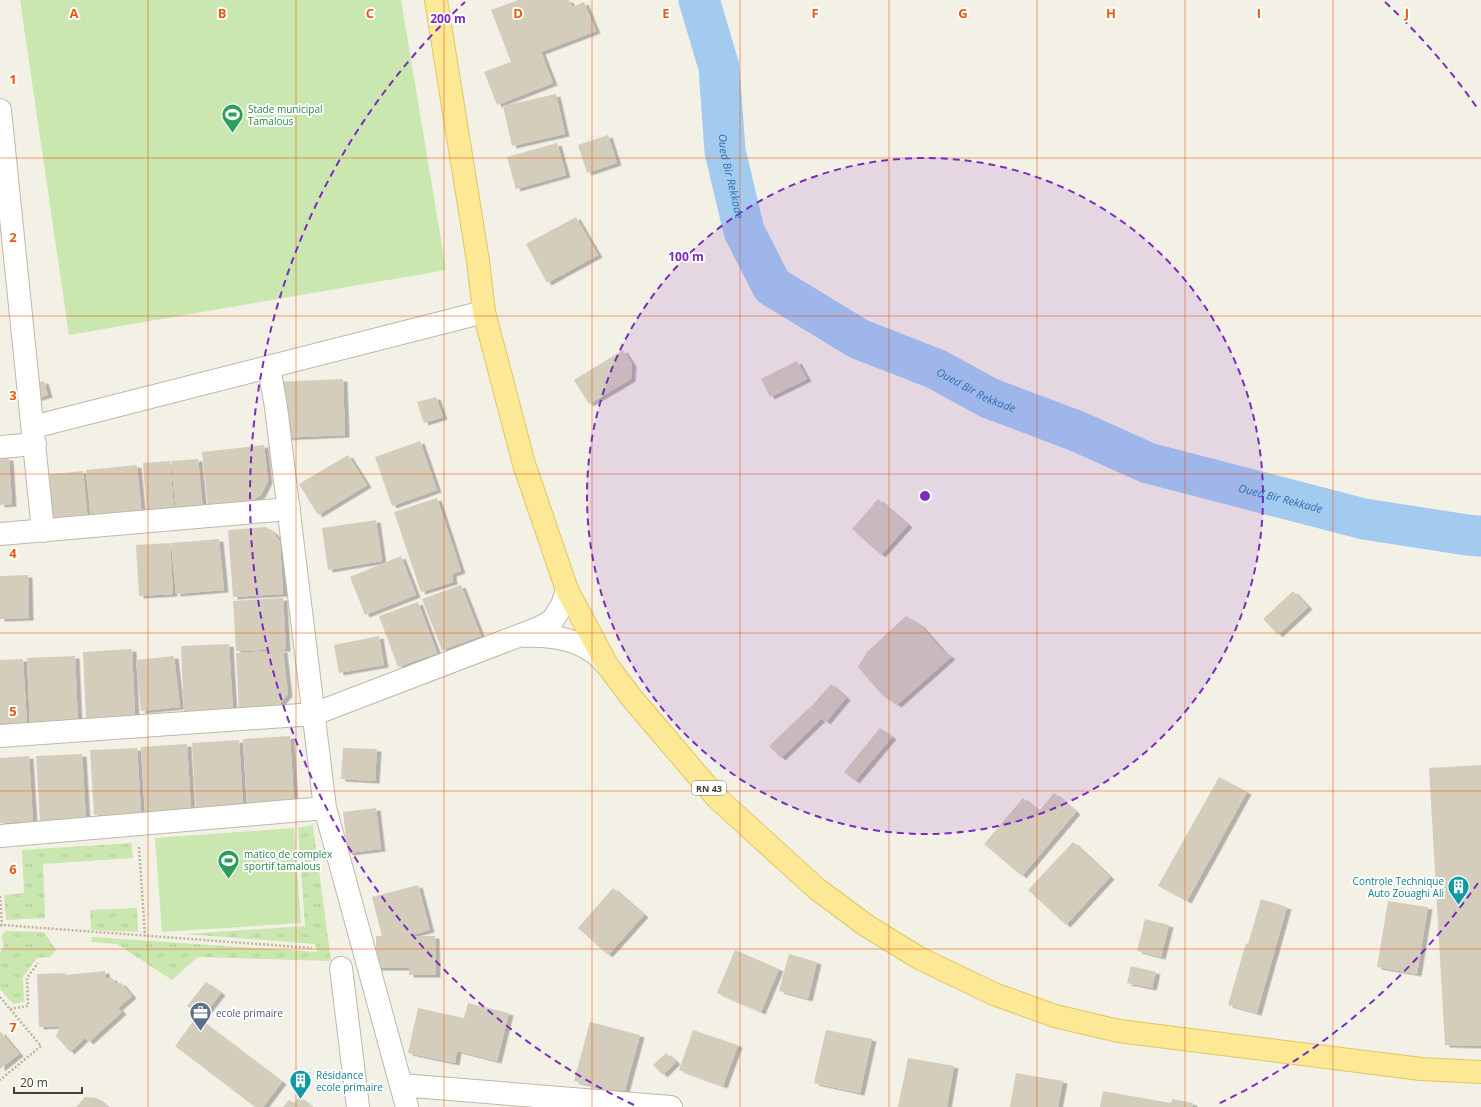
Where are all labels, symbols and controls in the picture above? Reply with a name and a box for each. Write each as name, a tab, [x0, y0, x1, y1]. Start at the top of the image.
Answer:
text: A	[70, 4, 79, 22]
text: B	[218, 4, 227, 22]
text: C	[366, 4, 374, 22]
text: D	[513, 4, 523, 22]
text: E	[662, 4, 670, 22]
text: F	[811, 4, 819, 22]
text: G	[958, 4, 968, 22]
text: H	[1106, 4, 1116, 22]
text: I	[1257, 4, 1261, 22]
text: J	[1404, 4, 1409, 22]
text: 200 m	[430, 10, 466, 27]
text: 1	[9, 70, 17, 88]
sports icon: Stade municipal Tamalous	[219, 102, 245, 135]
place label: Stade municipal Tamalous	[248, 102, 323, 128]
water label: Oued Bir Rekkade	[716, 133, 748, 220]
text: 2	[9, 228, 17, 246]
text: 100 m	[668, 248, 704, 265]
water label: Oued Bir Rekkade	[934, 364, 1018, 415]
text: 3	[9, 386, 17, 404]
water label: Oued Bir Rekkade	[1237, 479, 1325, 516]
centre of rings	[918, 489, 932, 503]
text: 4	[9, 544, 17, 562]
text: 5	[9, 702, 17, 720]
road number: RN 43	[692, 781, 726, 795]
sports icon: matico de complex sportif tamalous	[215, 847, 241, 880]
place label: matico de complex sportif tamalous	[244, 847, 333, 873]
text: 6	[9, 860, 17, 878]
place label: Controle Technique Auto Zouaghi Ali	[1353, 874, 1444, 900]
building icon: Controle Technique Auto Zouaghi Ali	[1446, 874, 1472, 907]
office icon: ecole primaire	[188, 1000, 214, 1033]
place label: ecole primaire	[216, 1006, 283, 1020]
text: 7	[9, 1018, 17, 1036]
building icon: Résidance ecole primaire	[287, 1068, 313, 1101]
place label: Résidance ecole primaire	[316, 1068, 383, 1094]
scale bar	[14, 1069, 82, 1095]
text: 20 m	[20, 1074, 48, 1091]

